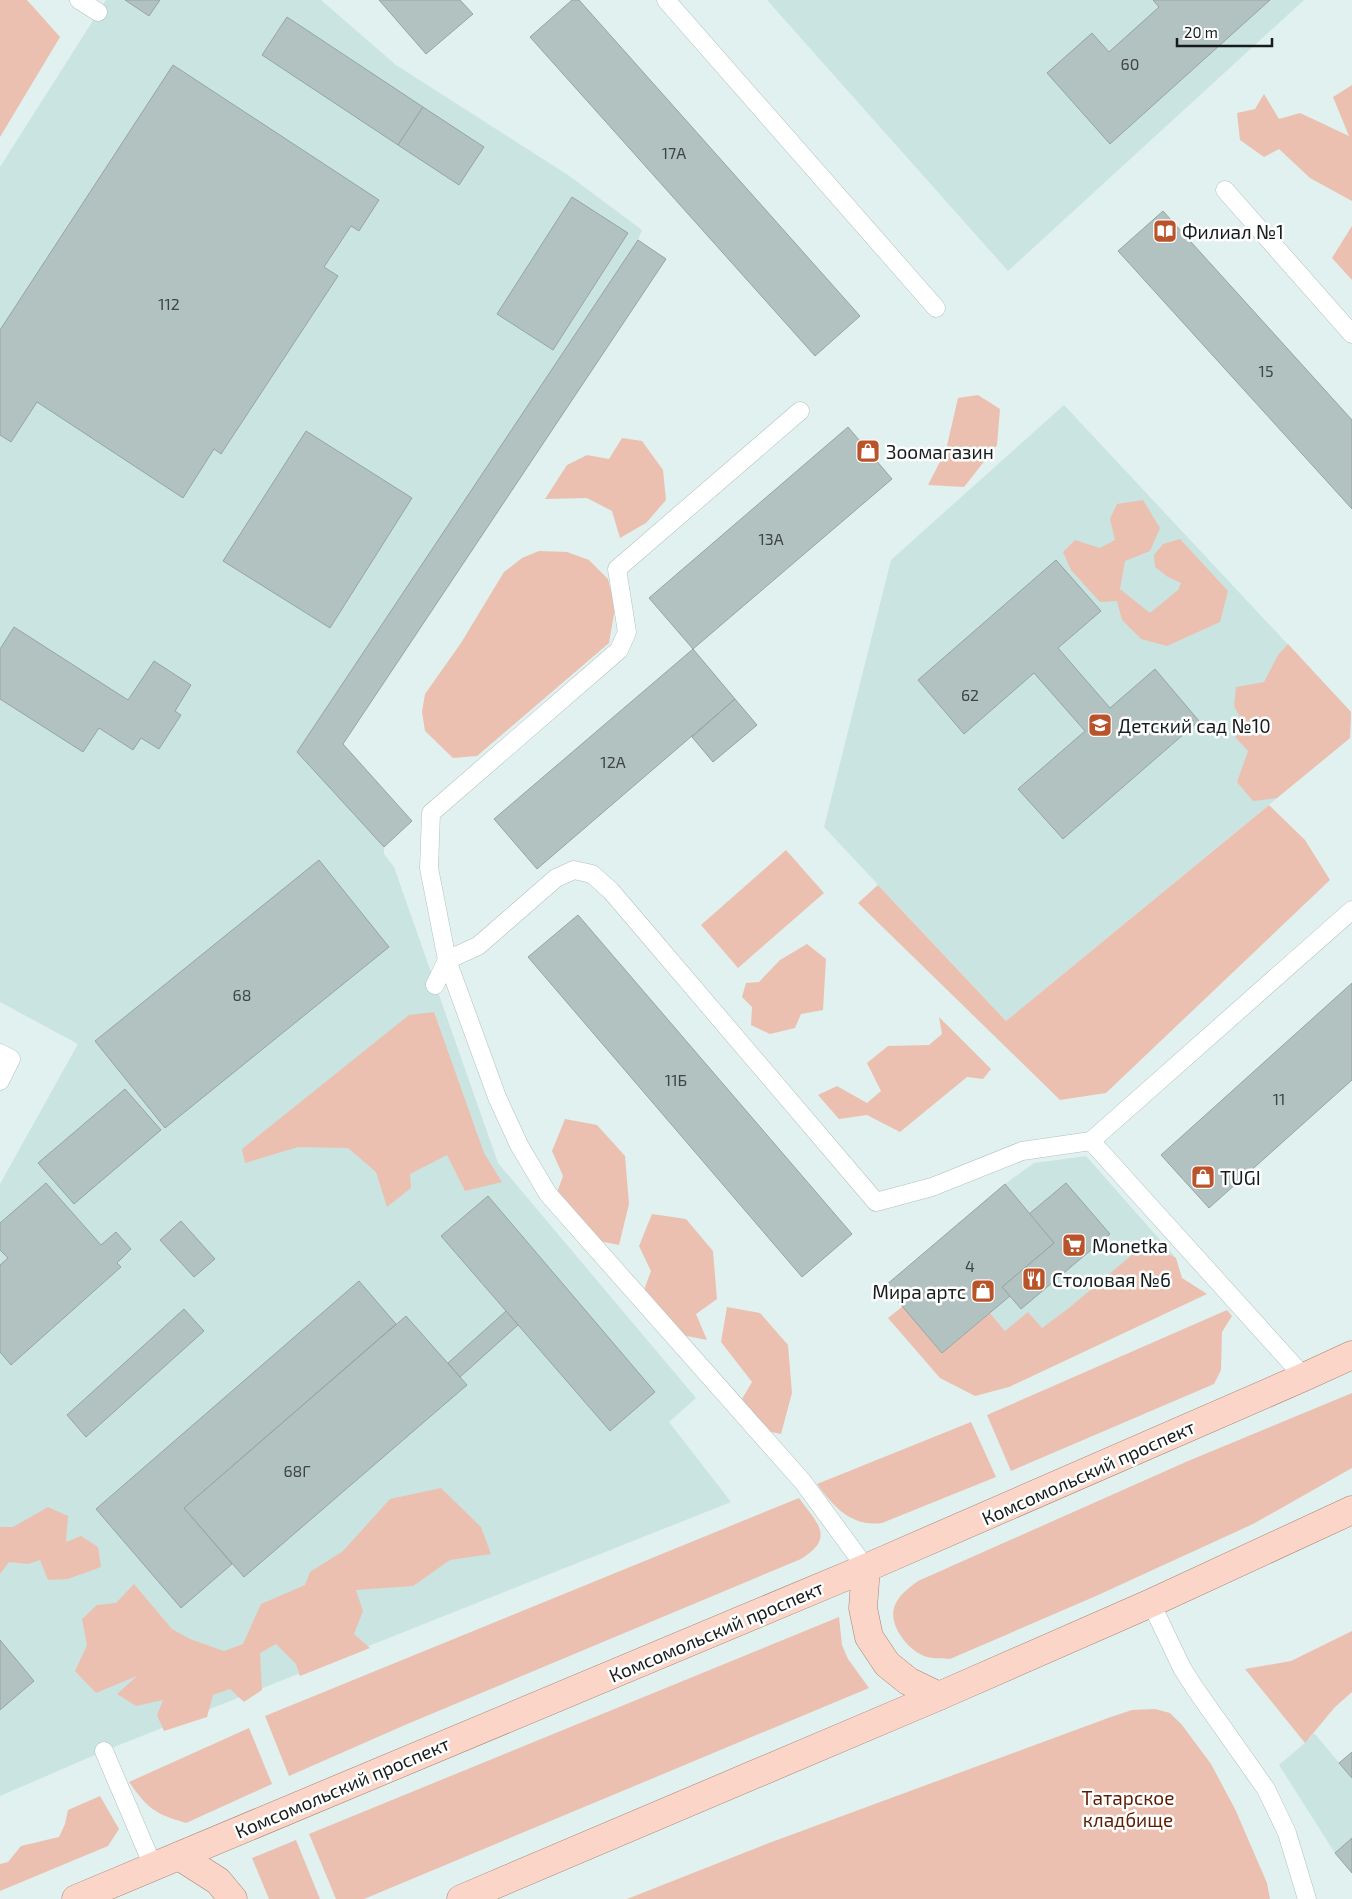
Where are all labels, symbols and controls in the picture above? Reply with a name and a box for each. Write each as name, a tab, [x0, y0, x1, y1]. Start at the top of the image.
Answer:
scale bar	[1177, 15, 1272, 47]
text: 20 m	[1184, 23, 1218, 41]
house number: 60	[1121, 54, 1139, 73]
house number: 17А	[662, 143, 686, 162]
library icon: Филиал №1	[1152, 218, 1178, 244]
place label: Филиал №1	[1182, 220, 1284, 243]
house number: 112	[158, 294, 180, 313]
house number: 15	[1259, 361, 1273, 380]
shop icon: Зоомагазин	[855, 438, 881, 464]
place label: Зоомагазин	[886, 440, 994, 463]
house number: 13А	[758, 529, 784, 548]
house number: 62	[961, 685, 979, 704]
school or university icon: Детский сад №10	[1087, 712, 1113, 738]
place label: Детский сад №10	[1118, 714, 1271, 737]
house number: 12А	[600, 752, 626, 771]
house number: 68	[233, 985, 251, 1004]
house number: 11Б	[665, 1070, 687, 1089]
house number: 11	[1273, 1089, 1285, 1108]
shop icon: TUGI	[1190, 1164, 1216, 1190]
place label: TUGI	[1220, 1166, 1261, 1189]
supermarket icon: Monetka	[1061, 1232, 1087, 1258]
place label: Monetka	[1092, 1234, 1168, 1257]
house number: 4	[965, 1256, 975, 1275]
restaurant icon: Столовая №6	[1021, 1266, 1047, 1292]
place label: Столовая №6	[1052, 1268, 1171, 1291]
shop icon: Мира артс	[970, 1278, 996, 1304]
place label: Мира артс	[872, 1280, 966, 1303]
street label: Комсомольский проспект	[978, 1415, 1198, 1529]
house number: 68Г	[283, 1461, 311, 1480]
street label: Комсомольский проспект	[605, 1575, 827, 1687]
street label: Комсомольский проспект	[231, 1731, 453, 1843]
park label: Татарское кладбище	[1082, 1786, 1174, 1831]

